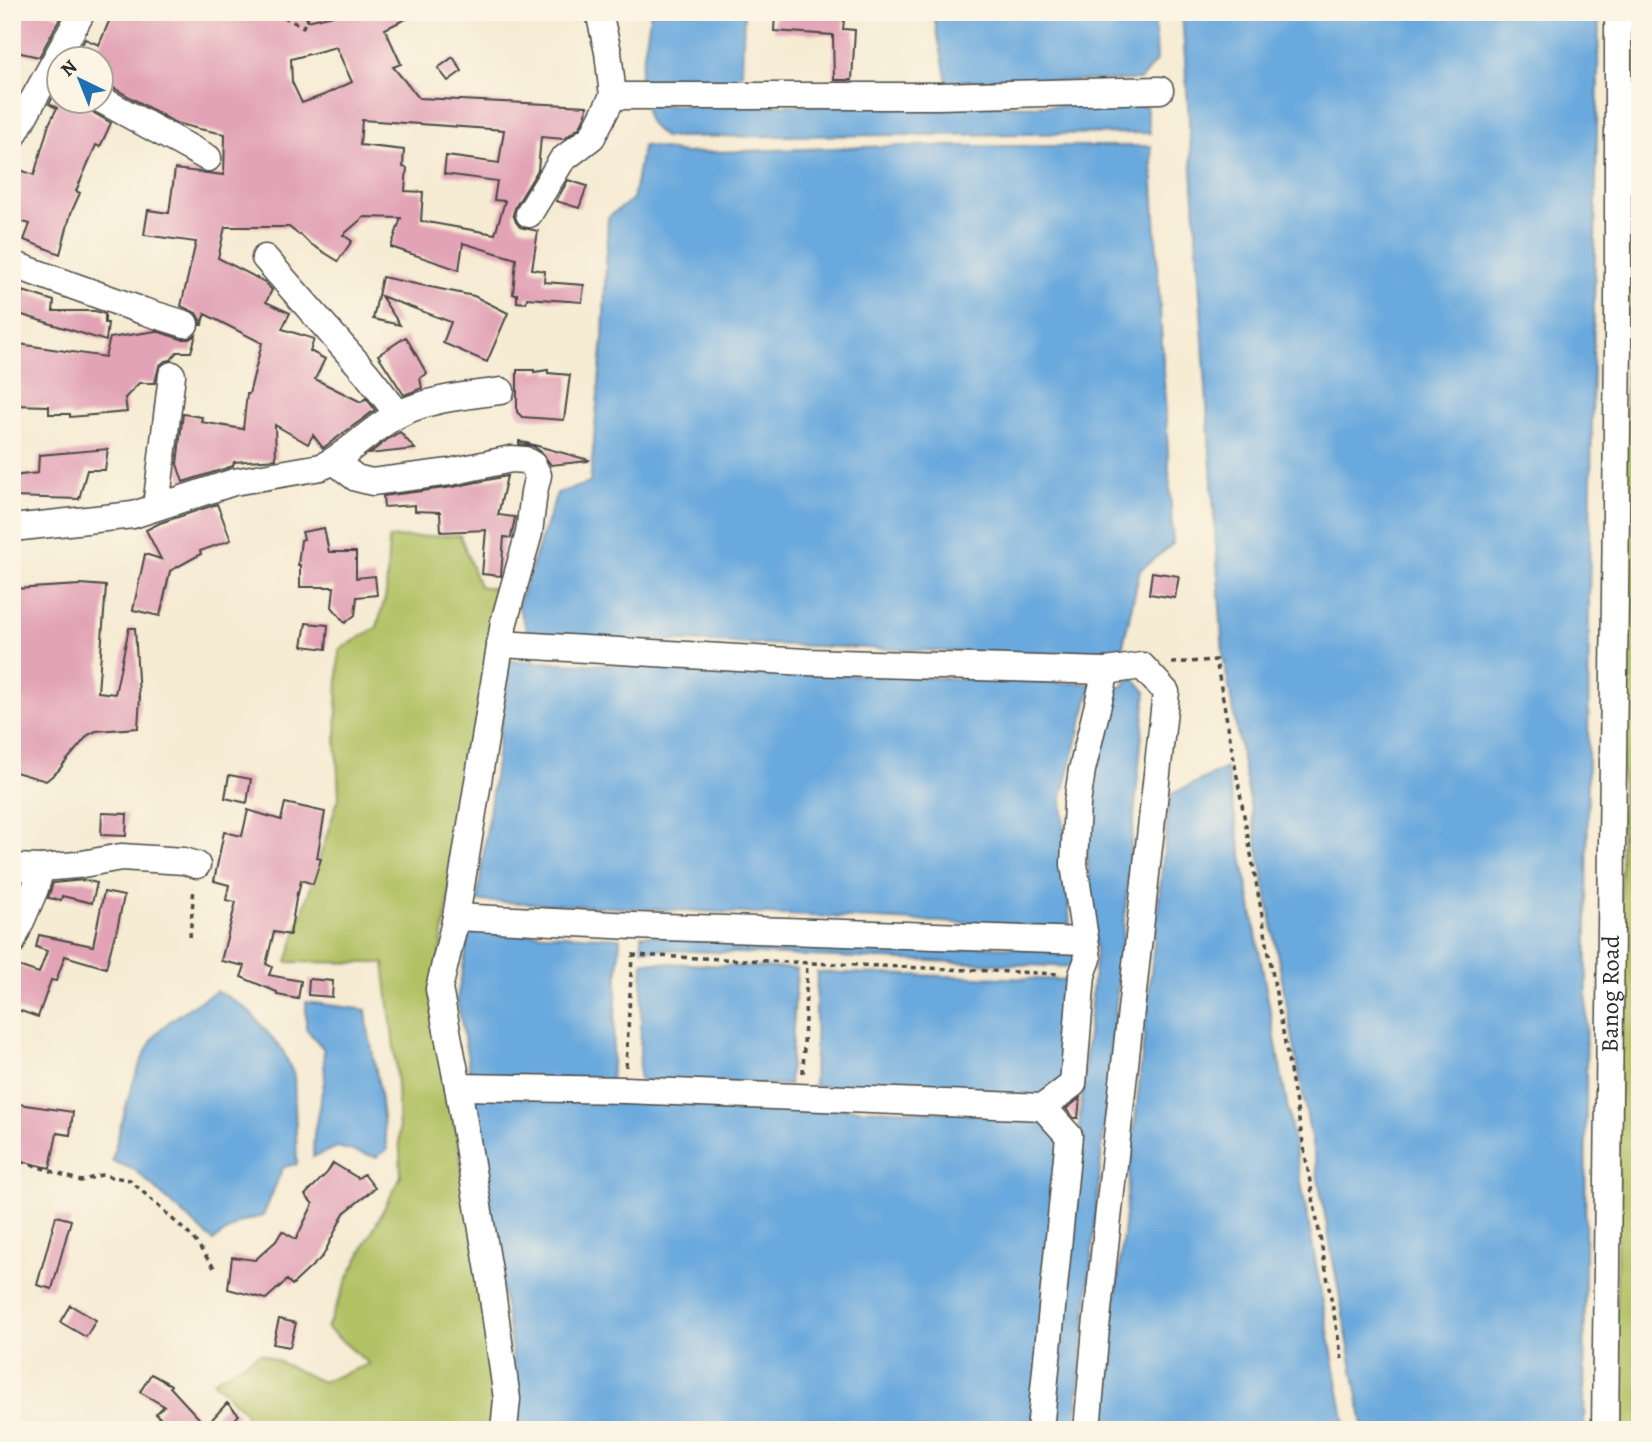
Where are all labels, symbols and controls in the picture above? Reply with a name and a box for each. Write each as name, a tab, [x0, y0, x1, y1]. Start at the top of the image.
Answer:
north arrow	[46, 46, 116, 116]
text: N	[55, 54, 83, 83]
street label: Banog Road	[1594, 935, 1627, 1053]

